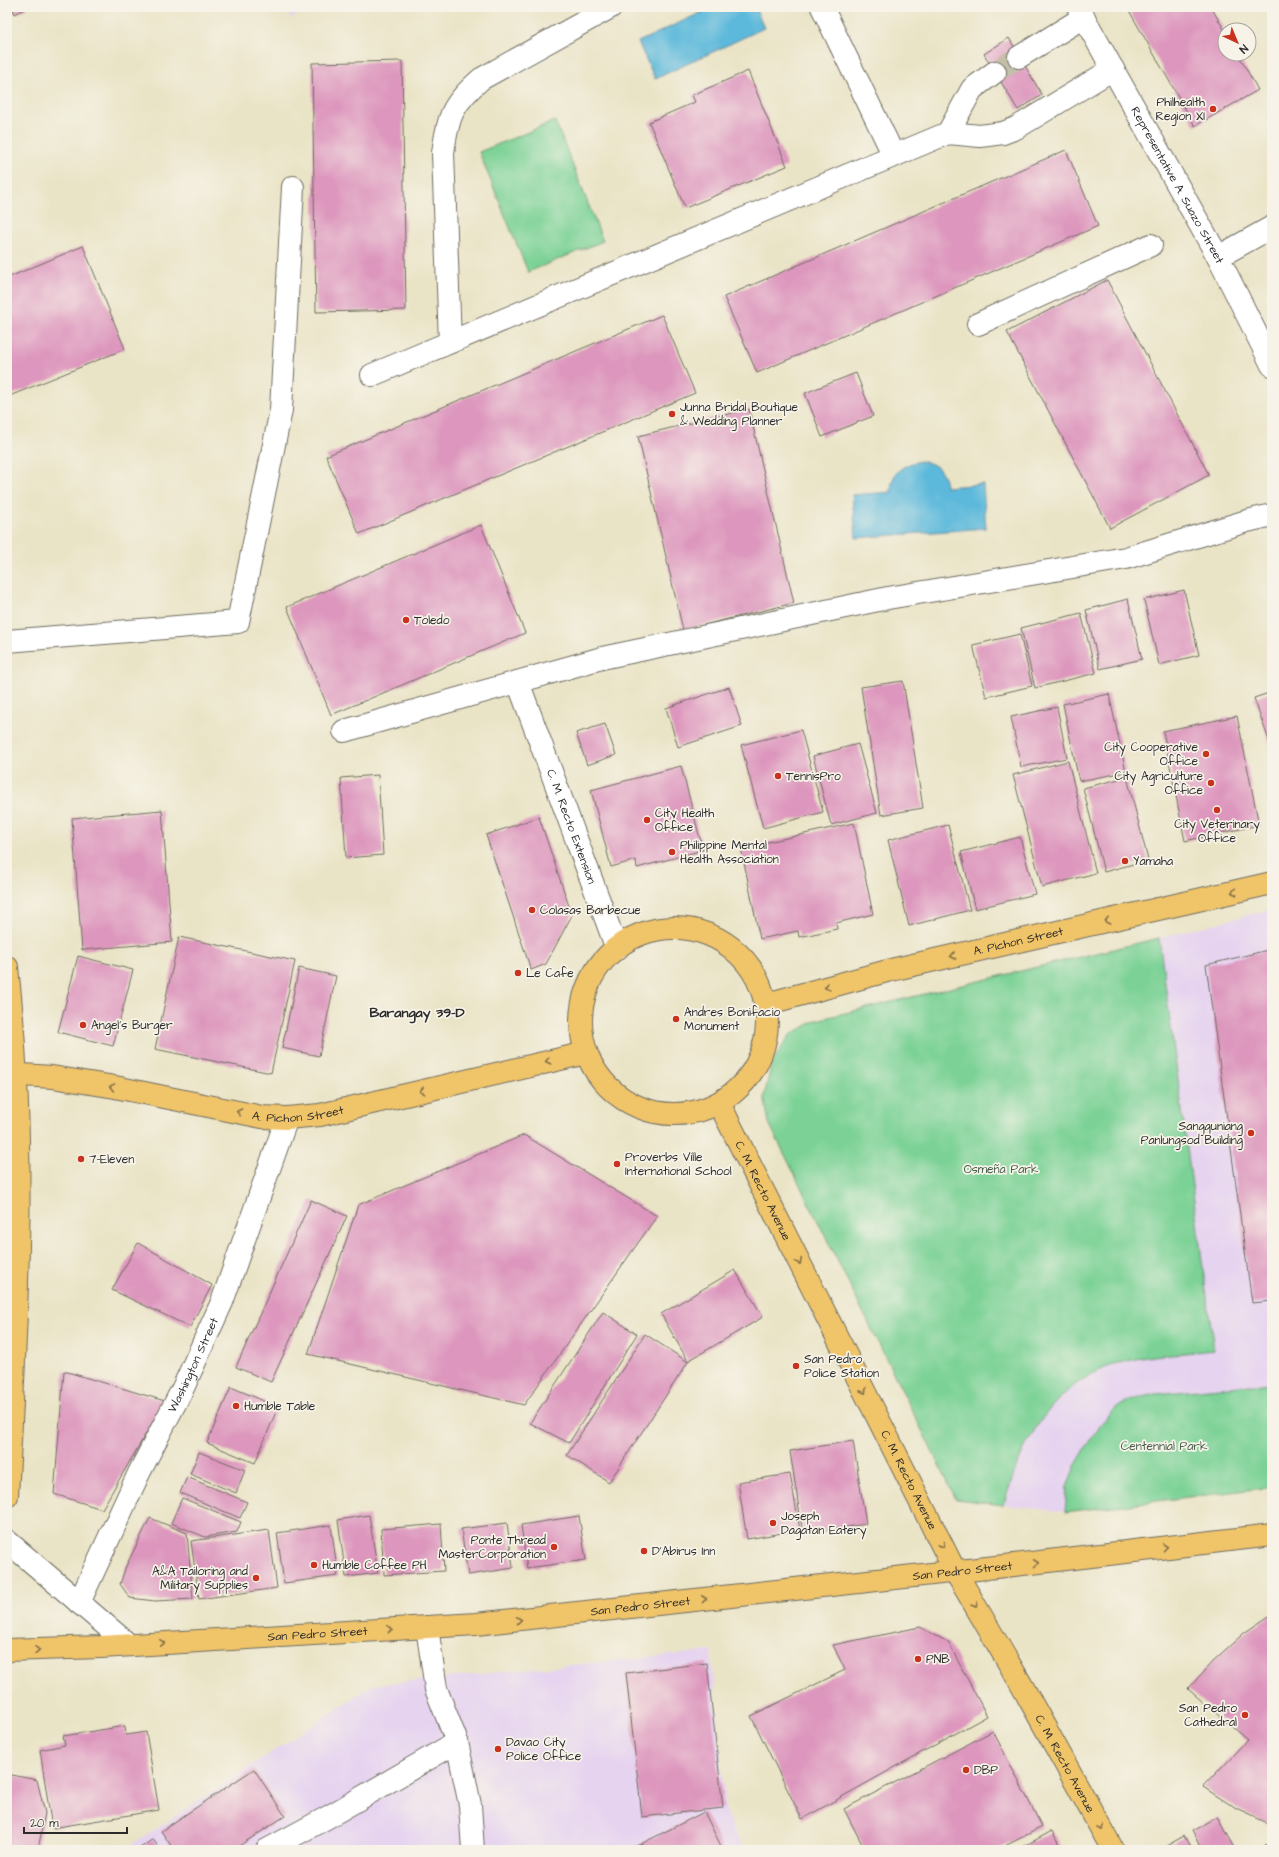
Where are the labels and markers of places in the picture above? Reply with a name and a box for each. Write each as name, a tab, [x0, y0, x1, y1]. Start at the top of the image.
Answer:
place label: Philhealth Region XI	[1155, 94, 1205, 126]
marker: Philhealth Region XI	[1208, 104, 1218, 114]
place label: Junna Bridal Boutique & Wedding Planner	[680, 399, 799, 431]
marker: Junna Bridal Boutique & Wedding Planner	[667, 409, 677, 419]
place label: Toledo	[414, 612, 450, 629]
marker: Toledo	[401, 615, 411, 625]
place label: City Cooperative Office	[1104, 739, 1198, 770]
marker: City Cooperative Office	[1201, 749, 1211, 759]
place label: TennisPro	[786, 768, 841, 785]
place label: City Agriculture Office	[1115, 768, 1204, 799]
marker: TennisPro	[773, 771, 783, 781]
marker: City Agriculture Office	[1206, 778, 1216, 788]
place label: City Health Office	[655, 805, 714, 836]
marker: City Veterinary Office	[1212, 805, 1222, 815]
marker: City Health Office	[642, 815, 652, 825]
place label: City Veterinary Office	[1174, 816, 1260, 847]
place label: Philippine Mental Health Association	[680, 837, 779, 868]
marker: Philippine Mental Health Association	[667, 847, 677, 857]
place label: Yamaha	[1133, 853, 1173, 870]
marker: Yamaha	[1120, 856, 1130, 866]
place label: Colasas Barbecue	[540, 902, 641, 919]
marker: Colasas Barbecue	[527, 905, 537, 915]
place label: Le Cafe	[526, 965, 574, 982]
marker: Le Cafe	[513, 968, 523, 978]
place label: Andres Bonifacio Monument	[684, 1004, 781, 1035]
marker: Andres Bonifacio Monument	[671, 1014, 681, 1024]
place label: Angel's Burger	[91, 1017, 173, 1035]
marker: Angel's Burger	[78, 1020, 88, 1030]
place label: Sangguniang Panlungsod Building	[1141, 1118, 1243, 1150]
marker: Sangguniang Panlungsod Building	[1246, 1128, 1256, 1138]
place label: Proverbs Ville International School	[625, 1149, 732, 1180]
place label: 7-Eleven	[89, 1151, 134, 1168]
marker: 7-Eleven	[76, 1154, 86, 1164]
marker: Proverbs Ville International School	[612, 1159, 622, 1169]
place label: San Pedro Police Station	[804, 1351, 879, 1382]
marker: San Pedro Police Station	[791, 1361, 801, 1371]
place label: Humble Table	[244, 1398, 316, 1415]
marker: Humble Table	[231, 1401, 241, 1411]
place label: Joseph Dagatan Eatery	[781, 1508, 867, 1540]
marker: Joseph Dagatan Eatery	[768, 1518, 778, 1528]
place label: Ponte Thread MasterCorporation	[439, 1532, 546, 1563]
marker: Ponte Thread MasterCorporation	[549, 1542, 559, 1552]
place label: D'Abirus Inn	[652, 1543, 715, 1560]
marker: D'Abirus Inn	[639, 1546, 649, 1556]
place label: Humble Coffee PH	[322, 1557, 427, 1574]
marker: Humble Coffee PH	[309, 1560, 319, 1570]
place label: A&A Tailoring and Military Supplies	[152, 1563, 248, 1595]
marker: A&A Tailoring and Military Supplies	[251, 1573, 261, 1583]
place label: PNB	[926, 1651, 950, 1668]
marker: PNB	[913, 1654, 923, 1664]
place label: San Pedro Cathedral	[1179, 1700, 1237, 1731]
marker: San Pedro Cathedral	[1240, 1710, 1250, 1720]
place label: Davao City Police Office	[506, 1734, 582, 1765]
marker: Davao City Police Office	[493, 1744, 503, 1754]
place label: DBP	[974, 1762, 998, 1779]
marker: DBP	[961, 1765, 971, 1775]

